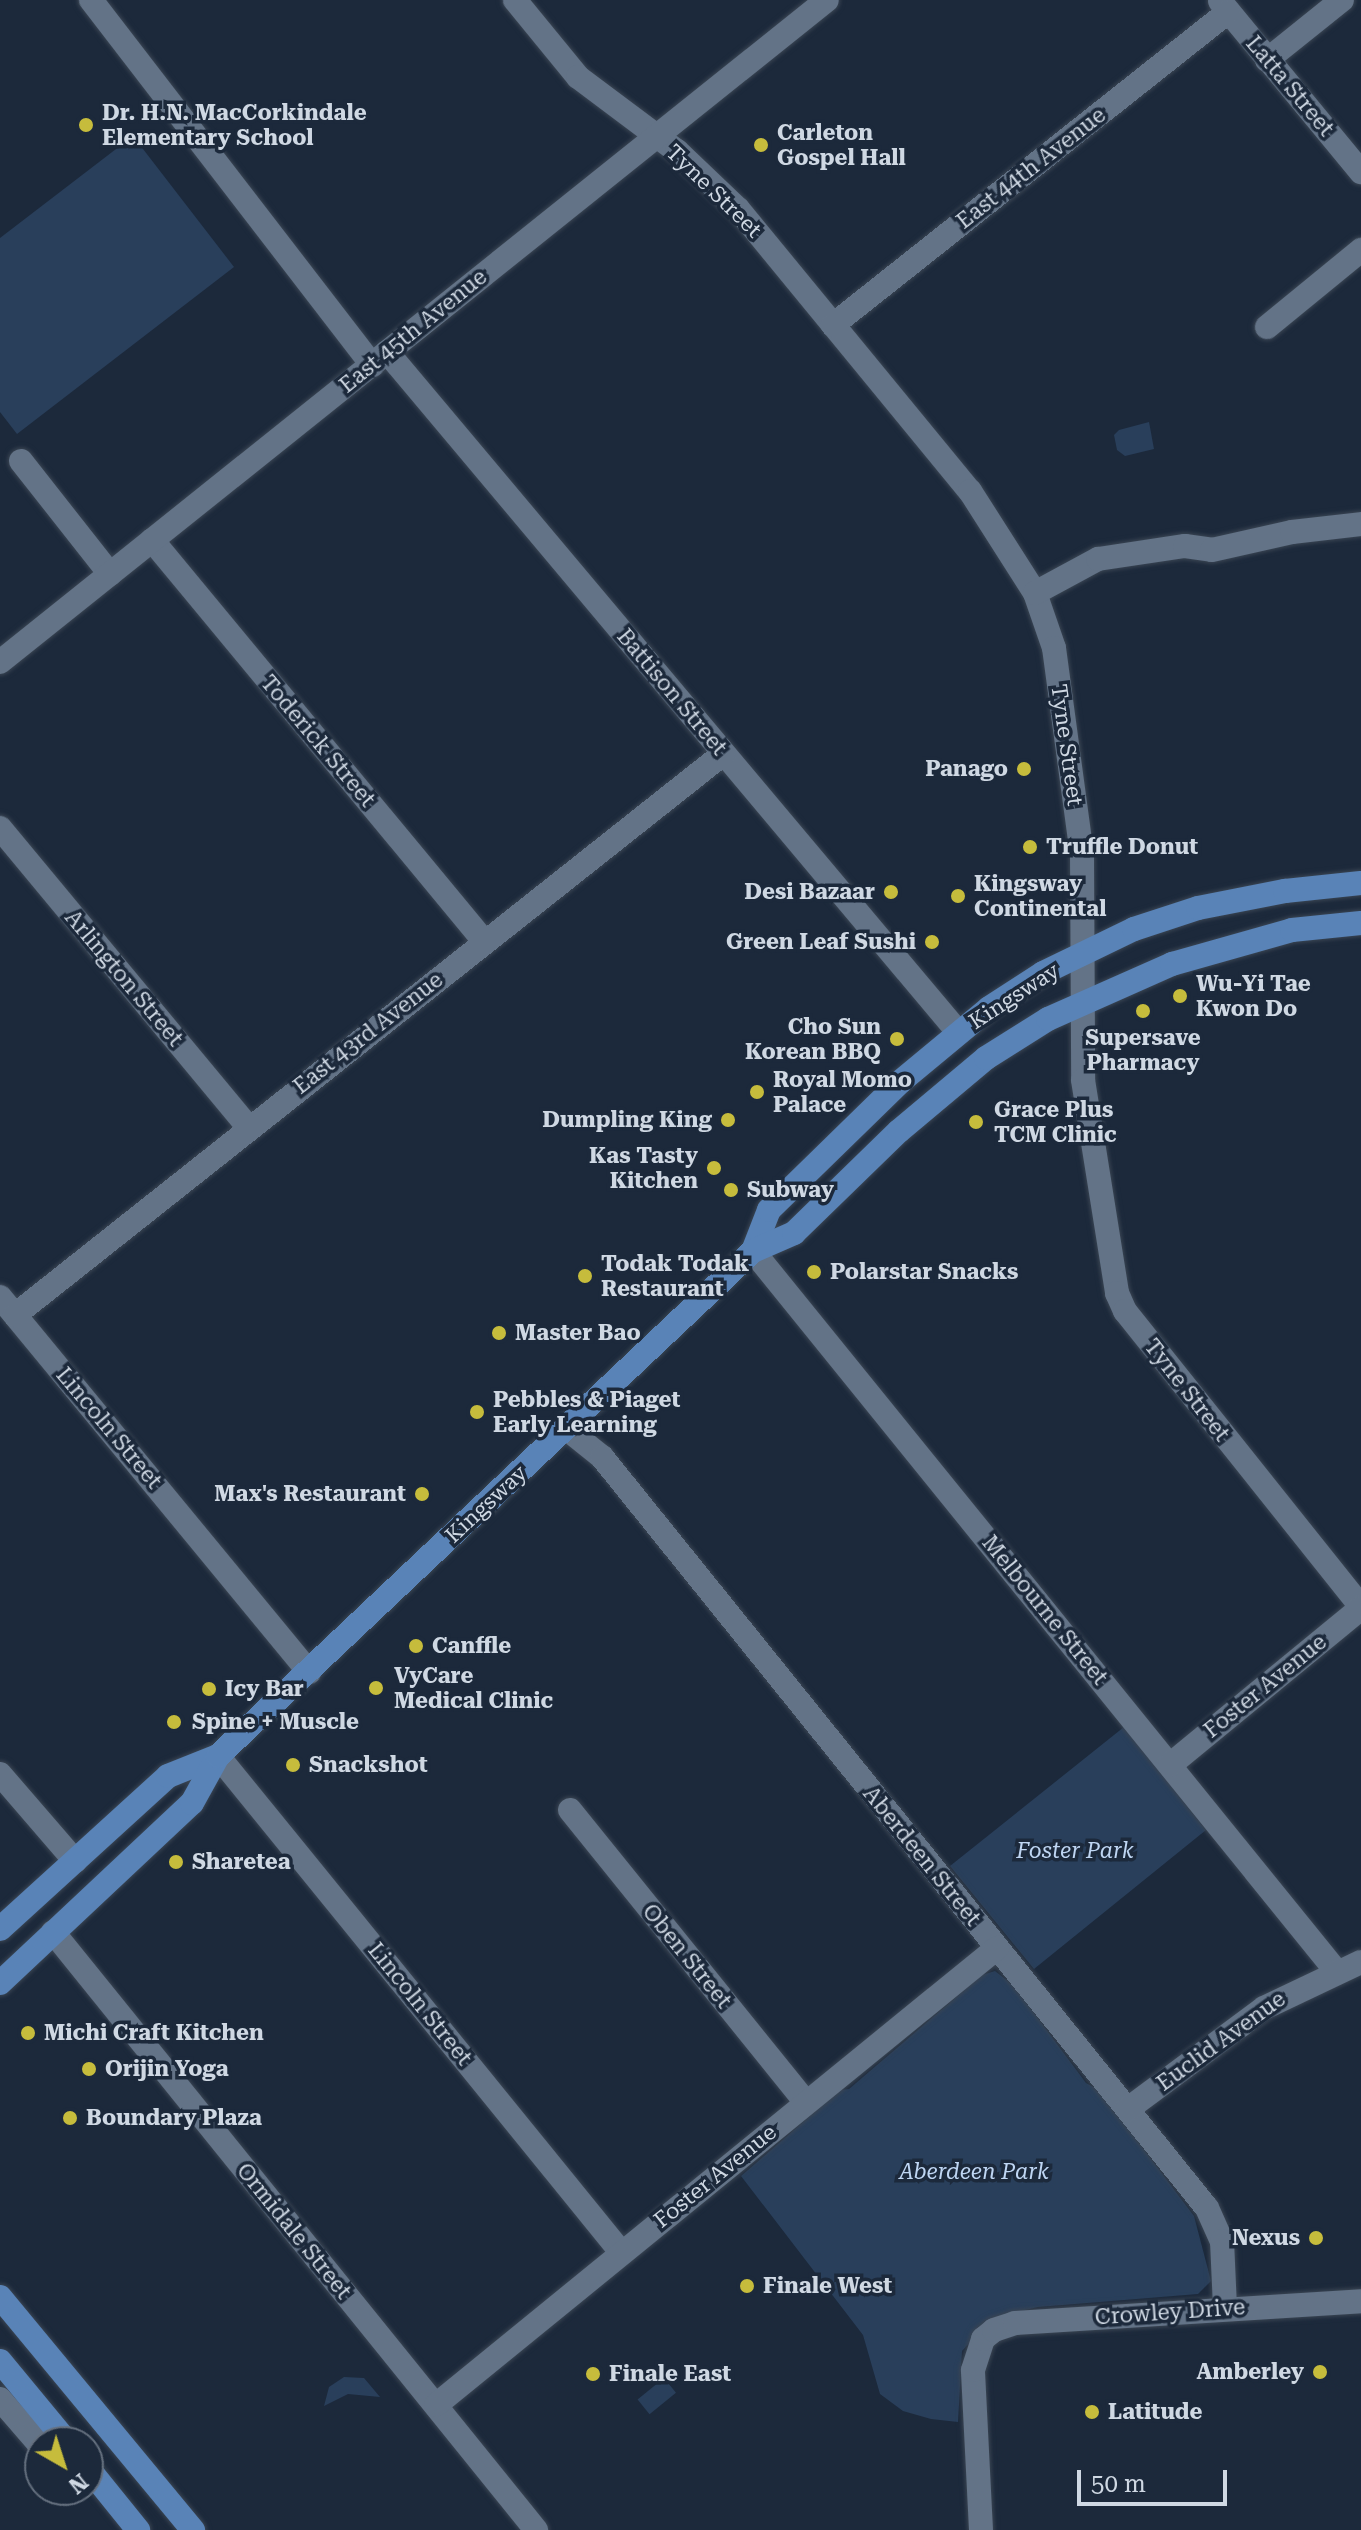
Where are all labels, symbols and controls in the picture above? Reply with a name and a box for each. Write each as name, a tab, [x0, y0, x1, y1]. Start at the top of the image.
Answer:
street label: Latta Street	[1240, 31, 1340, 141]
place label: Dr. H.N. MacCorkindale Elementary School	[102, 99, 367, 150]
street label: East 44th Avenue	[951, 102, 1111, 234]
marker: Dr. H.N. MacCorkindale Elementary School	[77, 116, 95, 134]
place label: Carleton Gospel Hall	[777, 119, 906, 170]
marker: Carleton Gospel Hall	[752, 136, 770, 154]
street label: Tyne Street	[661, 139, 767, 243]
street label: East 45th Avenue	[334, 264, 492, 398]
street label: Battison Street	[612, 623, 732, 761]
street label: Toderick Street	[255, 670, 381, 812]
street label: Tyne Street	[1045, 682, 1089, 808]
place label: Panago	[925, 756, 1008, 782]
marker: Panago	[1015, 760, 1033, 778]
place label: Truffle Donut	[1046, 834, 1198, 860]
marker: Truffle Donut	[1021, 838, 1039, 856]
place label: Kingsway Continental	[974, 870, 1106, 922]
place label: Desi Bazaar	[744, 879, 875, 905]
marker: Desi Bazaar	[882, 883, 900, 901]
marker: Kingsway Continental	[949, 887, 967, 905]
street label: Arlington Street	[59, 905, 189, 1051]
place label: Green Leaf Sushi	[726, 929, 916, 955]
marker: Green Leaf Sushi	[923, 933, 941, 951]
street label: Kingsway	[964, 957, 1064, 1035]
street label: East 43rd Avenue	[288, 966, 448, 1100]
place label: Wu-Yi Tae Kwon Do	[1196, 970, 1311, 1022]
marker: Wu-Yi Tae Kwon Do	[1171, 987, 1189, 1005]
marker: Supersave Pharmacy	[1134, 1002, 1152, 1020]
place label: Cho Sun Korean BBQ	[745, 1013, 881, 1064]
place label: Supersave Pharmacy	[1085, 1024, 1201, 1076]
marker: Cho Sun Korean BBQ	[888, 1030, 906, 1048]
place label: Royal Momo Palace	[773, 1066, 912, 1118]
marker: Royal Momo Palace	[748, 1083, 766, 1101]
place label: Grace Plus TCM Clinic	[994, 1096, 1117, 1148]
place label: Dumpling King	[542, 1107, 712, 1133]
marker: Dumpling King	[719, 1111, 737, 1129]
marker: Grace Plus TCM Clinic	[965, 1111, 987, 1133]
place label: Kas Tasty Kitchen	[589, 1142, 698, 1194]
marker: Kas Tasty Kitchen	[705, 1159, 723, 1177]
place label: Subway	[747, 1177, 834, 1203]
marker: Subway	[722, 1181, 740, 1199]
place label: Todak Todak Restaurant	[601, 1250, 749, 1302]
place label: Polarstar Snacks	[830, 1259, 1018, 1285]
marker: Polarstar Snacks	[805, 1263, 823, 1281]
marker: Todak Todak Restaurant	[576, 1267, 594, 1285]
place label: Master Bao	[515, 1320, 641, 1346]
marker: Master Bao	[490, 1324, 508, 1342]
street label: Tyne Street	[1139, 1334, 1235, 1446]
street label: Lincoln Street	[51, 1362, 167, 1494]
place label: Pebbles & Piaget Early Learning	[493, 1386, 680, 1438]
marker: Pebbles & Piaget Early Learning	[468, 1403, 486, 1421]
street label: Kingsway	[440, 1459, 532, 1549]
place label: Max's Restaurant	[214, 1481, 406, 1507]
marker: Max's Restaurant	[413, 1485, 431, 1503]
street label: Melbourne Street	[977, 1530, 1113, 1690]
street label: Foster Avenue	[1199, 1629, 1331, 1743]
place label: Canffle	[432, 1633, 511, 1659]
marker: Canffle	[407, 1637, 425, 1655]
place label: VyCare Medical Clinic	[394, 1662, 553, 1714]
place label: Icy Bar	[225, 1676, 304, 1702]
marker: VyCare Medical Clinic	[365, 1677, 387, 1699]
marker: Icy Bar	[200, 1680, 218, 1698]
place label: Spine + Muscle	[192, 1709, 359, 1735]
marker: Spine + Muscle	[163, 1711, 185, 1733]
place label: Snackshot	[309, 1752, 428, 1778]
marker: Snackshot	[284, 1756, 302, 1774]
street label: Aberdeen Street	[858, 1781, 986, 1931]
park label: Foster Park	[1016, 1838, 1134, 1864]
place label: Sharetea	[192, 1849, 291, 1875]
marker: Sharetea	[167, 1853, 185, 1871]
street label: Oben Street	[637, 1899, 737, 2013]
street label: Lincoln Street	[362, 1937, 478, 2071]
street label: Euclid Avenue	[1152, 1986, 1290, 2096]
place label: Michi Craft Kitchen	[44, 2020, 264, 2046]
marker: Michi Craft Kitchen	[19, 2024, 37, 2042]
place label: Orijin Yoga	[105, 2056, 229, 2082]
marker: Orijin Yoga	[80, 2060, 98, 2078]
place label: Boundary Plaza	[86, 2105, 262, 2131]
marker: Boundary Plaza	[61, 2109, 79, 2127]
street label: Foster Avenue	[649, 2119, 781, 2233]
street label: Ormidale Street	[231, 2158, 357, 2304]
park label: Aberdeen Park	[899, 2159, 1049, 2185]
place label: Nexus	[1232, 2225, 1300, 2251]
marker: Nexus	[1307, 2229, 1325, 2247]
place label: Finale West	[763, 2273, 892, 2299]
marker: Finale West	[738, 2277, 756, 2295]
street label: Crowley Drive	[1094, 2294, 1246, 2330]
place label: Amberley	[1196, 2359, 1304, 2385]
place label: Finale East	[609, 2361, 731, 2387]
marker: Amberley	[1311, 2363, 1329, 2381]
marker: Finale East	[584, 2365, 602, 2383]
place label: Latitude	[1108, 2399, 1202, 2425]
marker: Latitude	[1083, 2403, 1101, 2421]
north arrow	[24, 2426, 104, 2506]
scale bar	[1081, 2454, 1231, 2504]
text: N	[64, 2468, 93, 2499]
text: 50 m	[1091, 2470, 1146, 2498]

